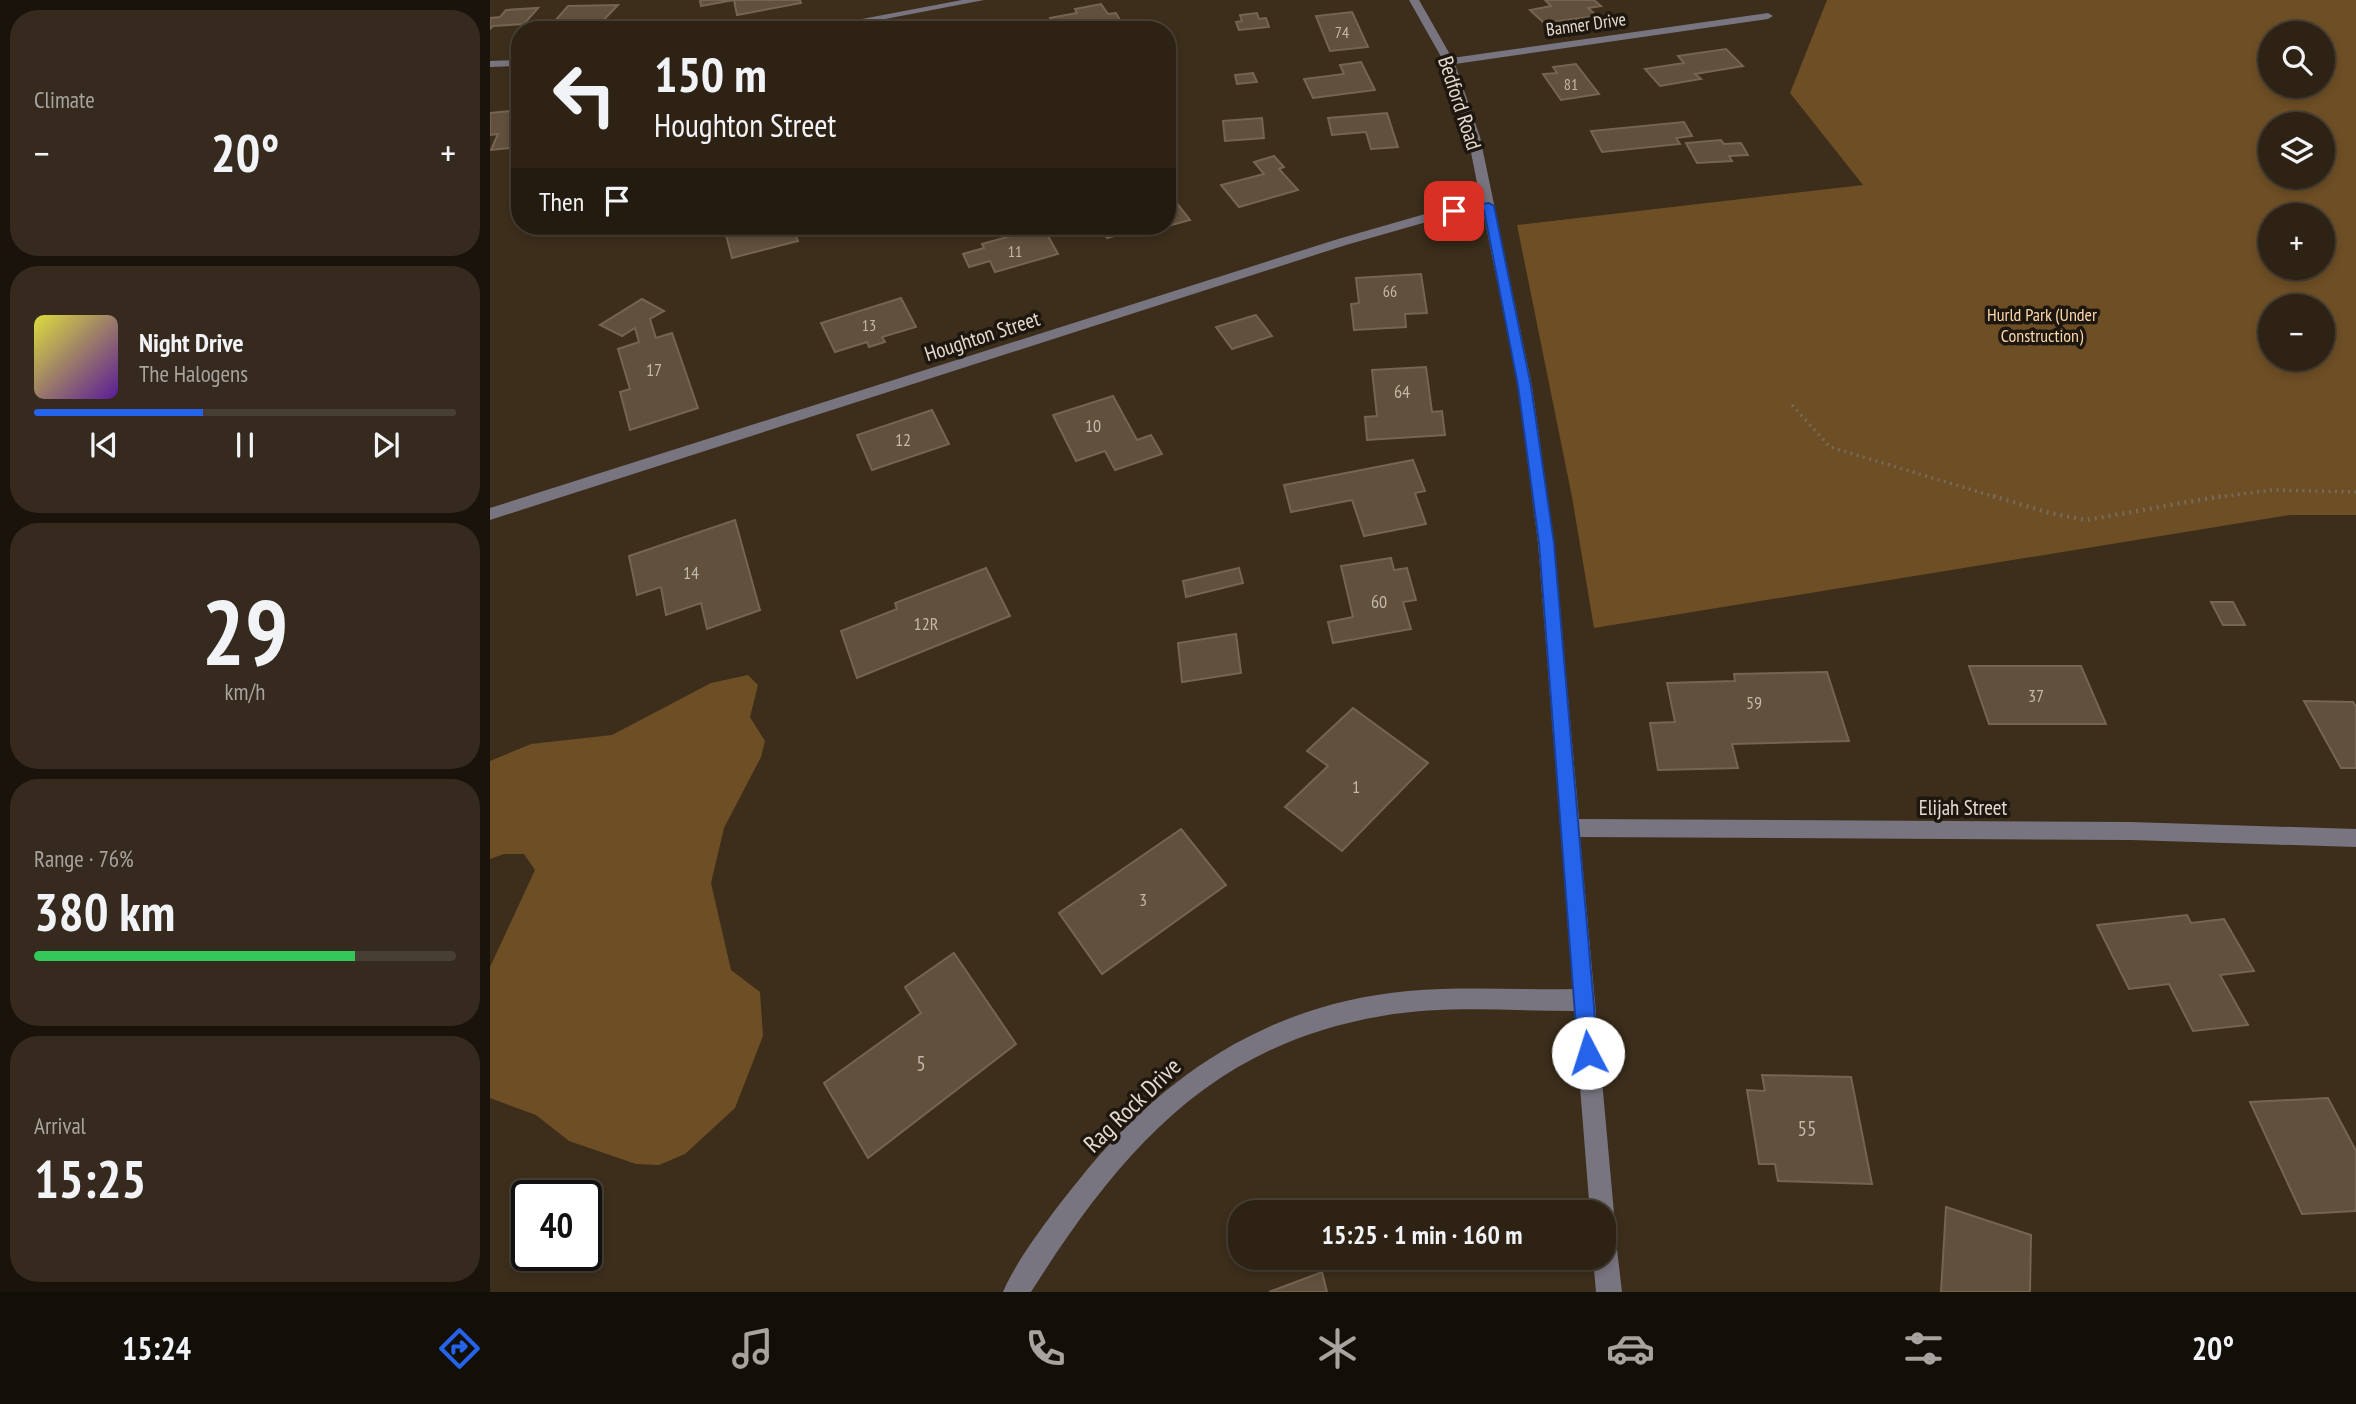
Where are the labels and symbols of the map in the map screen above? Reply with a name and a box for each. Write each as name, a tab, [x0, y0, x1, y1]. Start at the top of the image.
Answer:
street label: Banner Drive	[1545, 7, 1627, 41]
house number: 74	[1335, 22, 1349, 42]
street label: Bedford Road	[1432, 53, 1488, 153]
house number: 81	[1564, 74, 1578, 94]
pin	[1424, 181, 1484, 241]
house number: 11	[1008, 241, 1022, 261]
house number: 66	[1383, 281, 1397, 301]
park label: Hurld Park (Under Construction)	[1987, 303, 2097, 347]
street label: Houghton Street	[921, 305, 1043, 367]
house number: 13	[862, 315, 876, 335]
house number: 17	[646, 358, 662, 381]
house number: 64	[1394, 380, 1410, 403]
house number: 10	[1085, 414, 1101, 437]
house number: 12	[895, 428, 911, 451]
house number: 14	[683, 561, 699, 584]
house number: 60	[1371, 590, 1387, 613]
house number: 12R	[914, 612, 939, 635]
house number: 37	[2028, 684, 2044, 707]
house number: 59	[1746, 691, 1762, 714]
house number: 1	[1352, 775, 1360, 798]
street label: Elijah Street	[1919, 794, 2007, 821]
house number: 3	[1139, 888, 1147, 911]
position arrow	[1551, 1016, 1625, 1090]
house number: 5	[916, 1050, 926, 1077]
street label: Rag Rock Drive	[1077, 1051, 1187, 1159]
house number: 55	[1798, 1115, 1816, 1142]
speed limit sign: 40	[511, 1180, 602, 1271]

